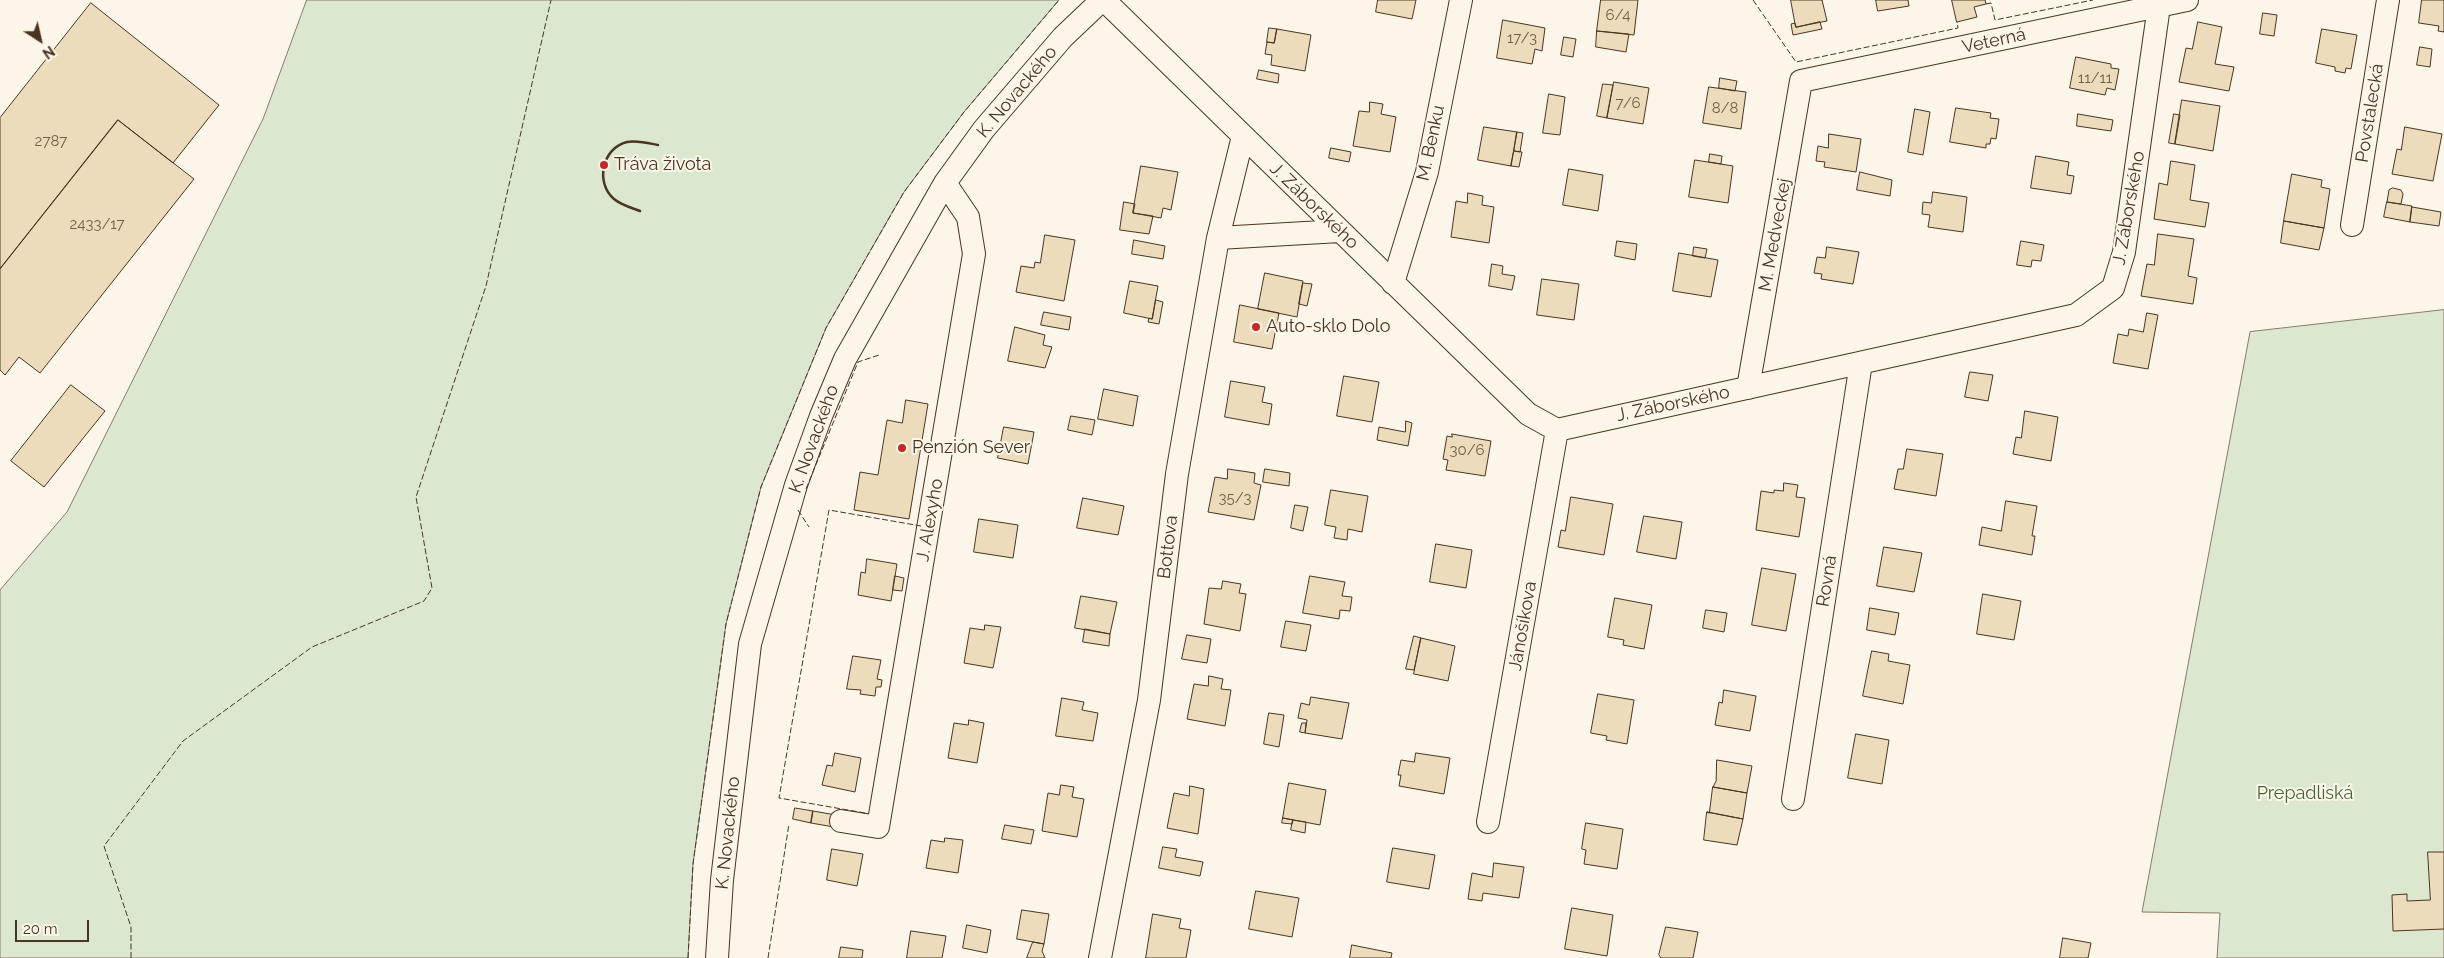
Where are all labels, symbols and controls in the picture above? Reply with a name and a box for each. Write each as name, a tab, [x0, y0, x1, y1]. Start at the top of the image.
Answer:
house number: 6/4	[1606, 6, 1630, 24]
north arrow	[15, 15, 65, 65]
street label: Veterná	[1960, 24, 2028, 58]
house number: 17/3	[1507, 29, 1537, 47]
street label: K. Novackého	[972, 42, 1062, 142]
text: N	[40, 43, 58, 62]
street label: Povstalecká	[2352, 62, 2388, 164]
house number: 11/11	[2078, 69, 2112, 87]
house number: 7/6	[1616, 94, 1640, 112]
house number: 8/8	[1712, 99, 1738, 117]
street label: M. Benku	[1412, 103, 1450, 183]
house number: 2787	[35, 132, 67, 150]
street label: J. Záborského	[2108, 149, 2150, 267]
place label: Tráva života	[614, 154, 711, 176]
street label: J. Záborského	[1265, 158, 1363, 254]
marker: Tráva života	[598, 159, 610, 171]
street label: M. Medveckej	[1754, 177, 1796, 293]
house number: 2433/17	[69, 215, 125, 233]
place label: Auto-sklo Dolo	[1266, 316, 1390, 338]
marker: Auto-sklo Dolo	[1250, 321, 1262, 333]
street label: J. Záborského	[1614, 381, 1732, 427]
street label: K. Novackého	[784, 382, 844, 496]
place label: Penzión Sever	[912, 437, 1030, 459]
house number: 30/6	[1450, 441, 1484, 459]
marker: Penzión Sever	[896, 442, 908, 454]
street label: J. Alexyho	[912, 477, 948, 563]
house number: 35/3	[1219, 489, 1251, 507]
street label: Bottova	[1153, 514, 1183, 580]
street label: Rovná	[1812, 554, 1842, 608]
street label: Jánošíkova	[1504, 579, 1542, 673]
street label: K. Novackého	[711, 775, 745, 891]
park label: Prepadliská	[2257, 783, 2353, 805]
scale bar	[18, 910, 91, 942]
text: 20 m	[23, 920, 58, 938]

